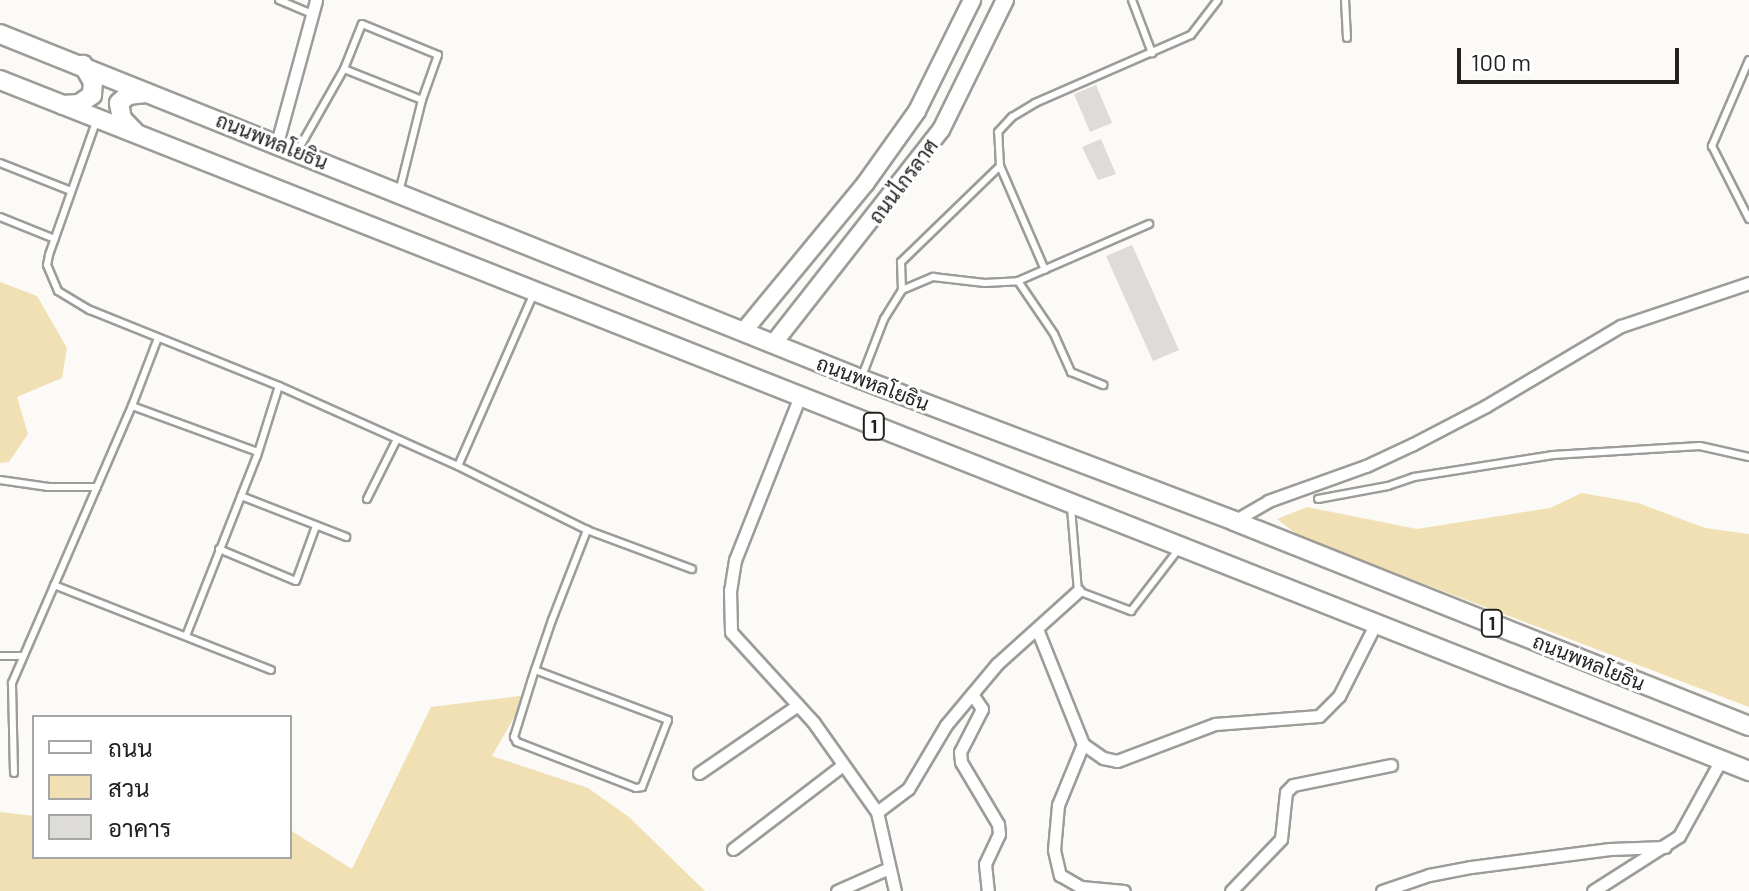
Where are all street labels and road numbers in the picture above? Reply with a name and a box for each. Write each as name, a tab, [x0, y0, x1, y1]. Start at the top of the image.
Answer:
street label: ถนนพหลโยธิน	[213, 108, 331, 174]
street label: ถนนไกรลาศ	[863, 134, 943, 228]
street label: ถนนพหลโยธิน	[813, 351, 933, 415]
road number: 1	[862, 412, 886, 440]
road number: 1	[1480, 609, 1504, 637]
street label: ถนนพหลโยธิน	[1530, 629, 1648, 695]

